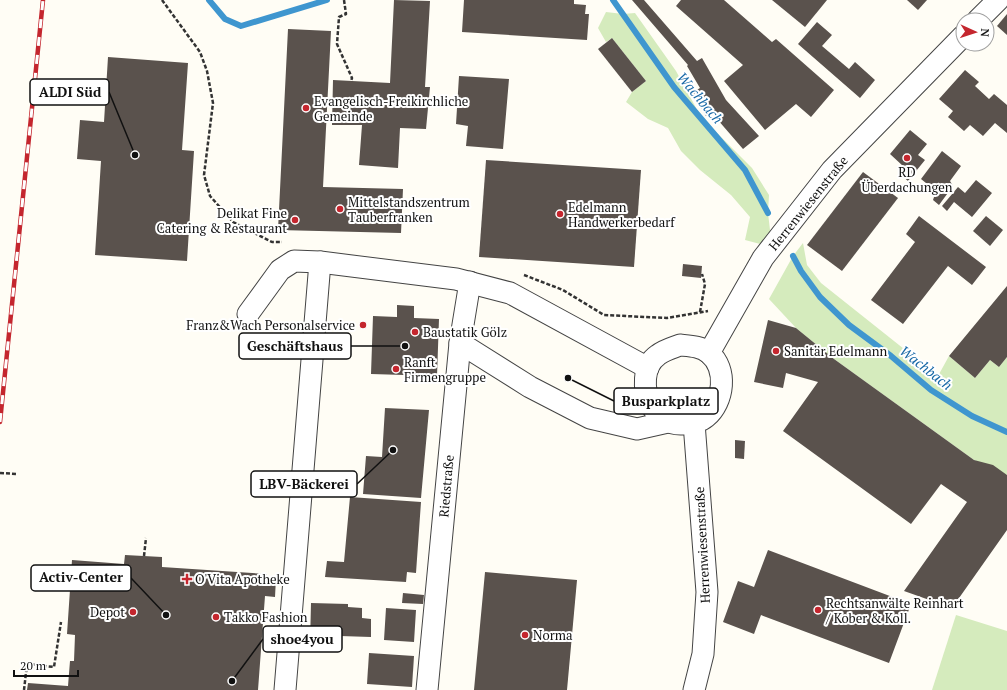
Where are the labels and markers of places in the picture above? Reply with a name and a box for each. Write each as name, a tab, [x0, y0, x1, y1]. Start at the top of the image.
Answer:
callout: ALDI Süd	[30, 79, 109, 105]
place label: Evangelisch-Freikirchliche Gemeinde	[314, 92, 468, 125]
marker: Evangelisch-Freikirchliche Gemeinde	[301, 103, 311, 113]
marker: RD Überdachungen	[902, 153, 912, 163]
place label: RD Überdachungen	[861, 163, 953, 196]
place label: Mittelstandszentrum Tauberfranken	[348, 193, 470, 226]
place label: Edelmann Handwerkerbedarf	[568, 198, 676, 231]
place label: Delikat Fine Catering & Restaurant	[156, 204, 287, 237]
marker: Mittelstandszentrum Tauberfranken	[335, 204, 345, 214]
marker: Edelmann Handwerkerbedarf	[555, 209, 565, 219]
marker: Delikat Fine Catering & Restaurant	[290, 215, 300, 225]
place label: Franz&Wach Personalservice	[186, 316, 355, 334]
marker: Franz&Wach Personalservice	[358, 320, 368, 330]
place label: Baustatik Gölz	[423, 323, 507, 341]
marker: Baustatik Gölz	[410, 327, 420, 337]
callout: Geschäftshaus	[239, 333, 351, 359]
place label: Sanitär Edelmann	[784, 342, 887, 360]
marker: Sanitär Edelmann	[771, 346, 781, 356]
place label: Ranft Firmengruppe	[404, 353, 486, 386]
marker: Ranft Firmengruppe	[391, 364, 401, 374]
callout: Busparkplatz	[614, 388, 718, 414]
callout: LBV-Bäckerei	[251, 471, 357, 497]
callout: Activ-Center	[31, 565, 131, 591]
place label: O'Vita Apotheke	[195, 570, 290, 588]
marker: O'Vita Apotheke	[182, 574, 192, 584]
place label: Rechtsanwälte Reinhart / Kober & Koll.	[825, 594, 964, 627]
place label: Depot	[90, 603, 125, 621]
marker: Rechtsanwälte Reinhart / Kober & Koll.	[813, 605, 823, 615]
marker: Depot	[128, 607, 138, 617]
place label: Takko Fashion	[224, 608, 308, 626]
marker: Takko Fashion	[211, 612, 221, 622]
callout: shoe4you	[263, 626, 342, 652]
place label: Norma	[533, 626, 573, 644]
marker: Norma	[520, 630, 530, 640]

